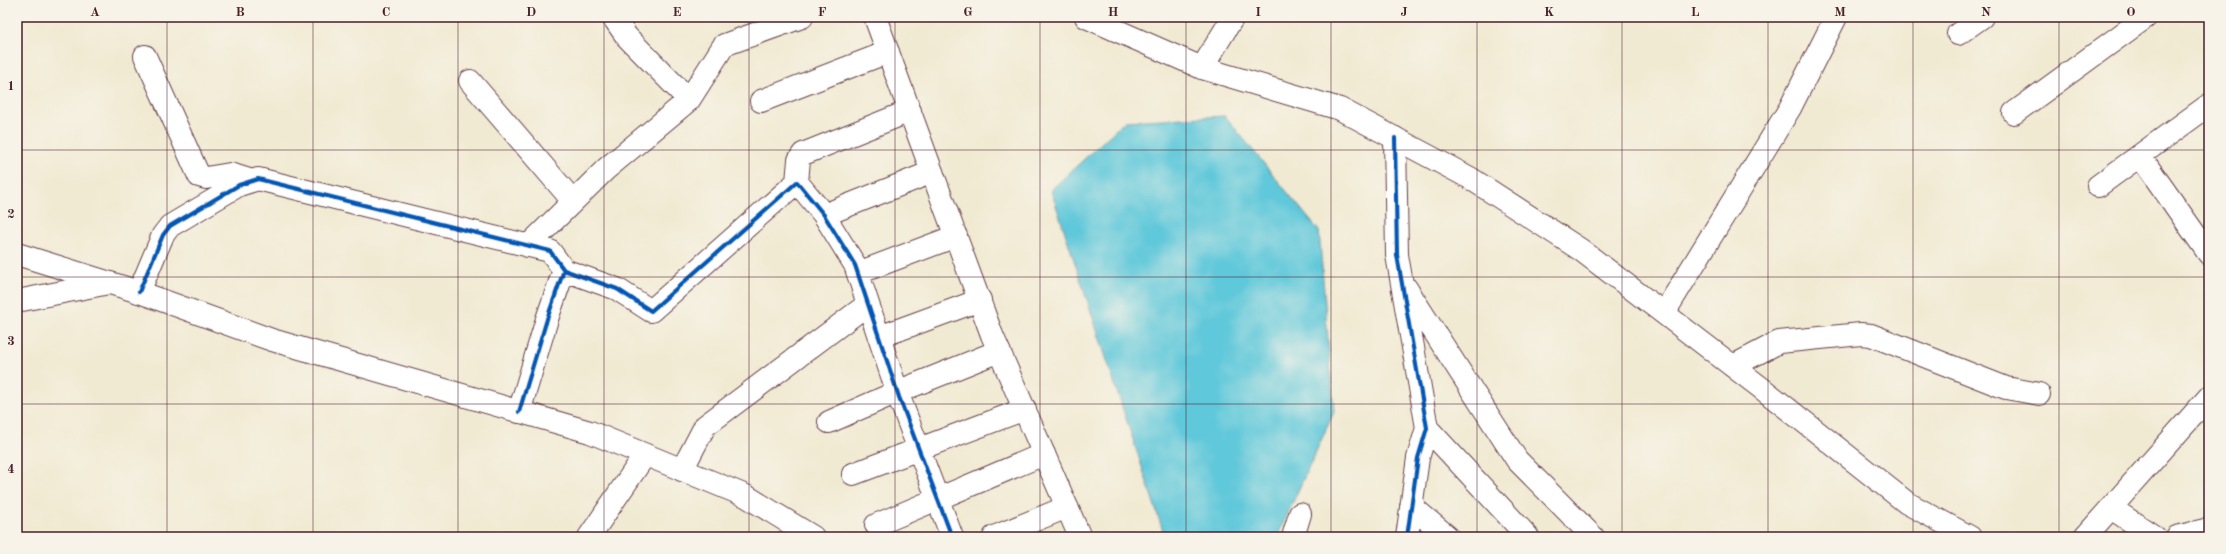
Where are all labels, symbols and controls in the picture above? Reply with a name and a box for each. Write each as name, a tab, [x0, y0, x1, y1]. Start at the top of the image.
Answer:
text: A	[90, 6, 100, 19]
text: B	[235, 6, 245, 19]
text: C	[382, 6, 390, 19]
text: D	[526, 6, 536, 19]
text: E	[673, 6, 682, 19]
text: F	[818, 6, 827, 19]
text: G	[963, 6, 973, 19]
text: H	[1108, 6, 1119, 19]
text: I	[1255, 6, 1261, 19]
text: J	[1400, 6, 1408, 19]
text: K	[1544, 6, 1554, 19]
text: L	[1691, 6, 1700, 19]
text: M	[1834, 6, 1846, 19]
text: N	[1981, 6, 1991, 19]
text: O	[2126, 6, 2136, 19]
text: 1	[7, 80, 15, 93]
text: 2	[7, 208, 15, 221]
text: 3	[7, 335, 15, 348]
text: 4	[7, 463, 15, 476]

